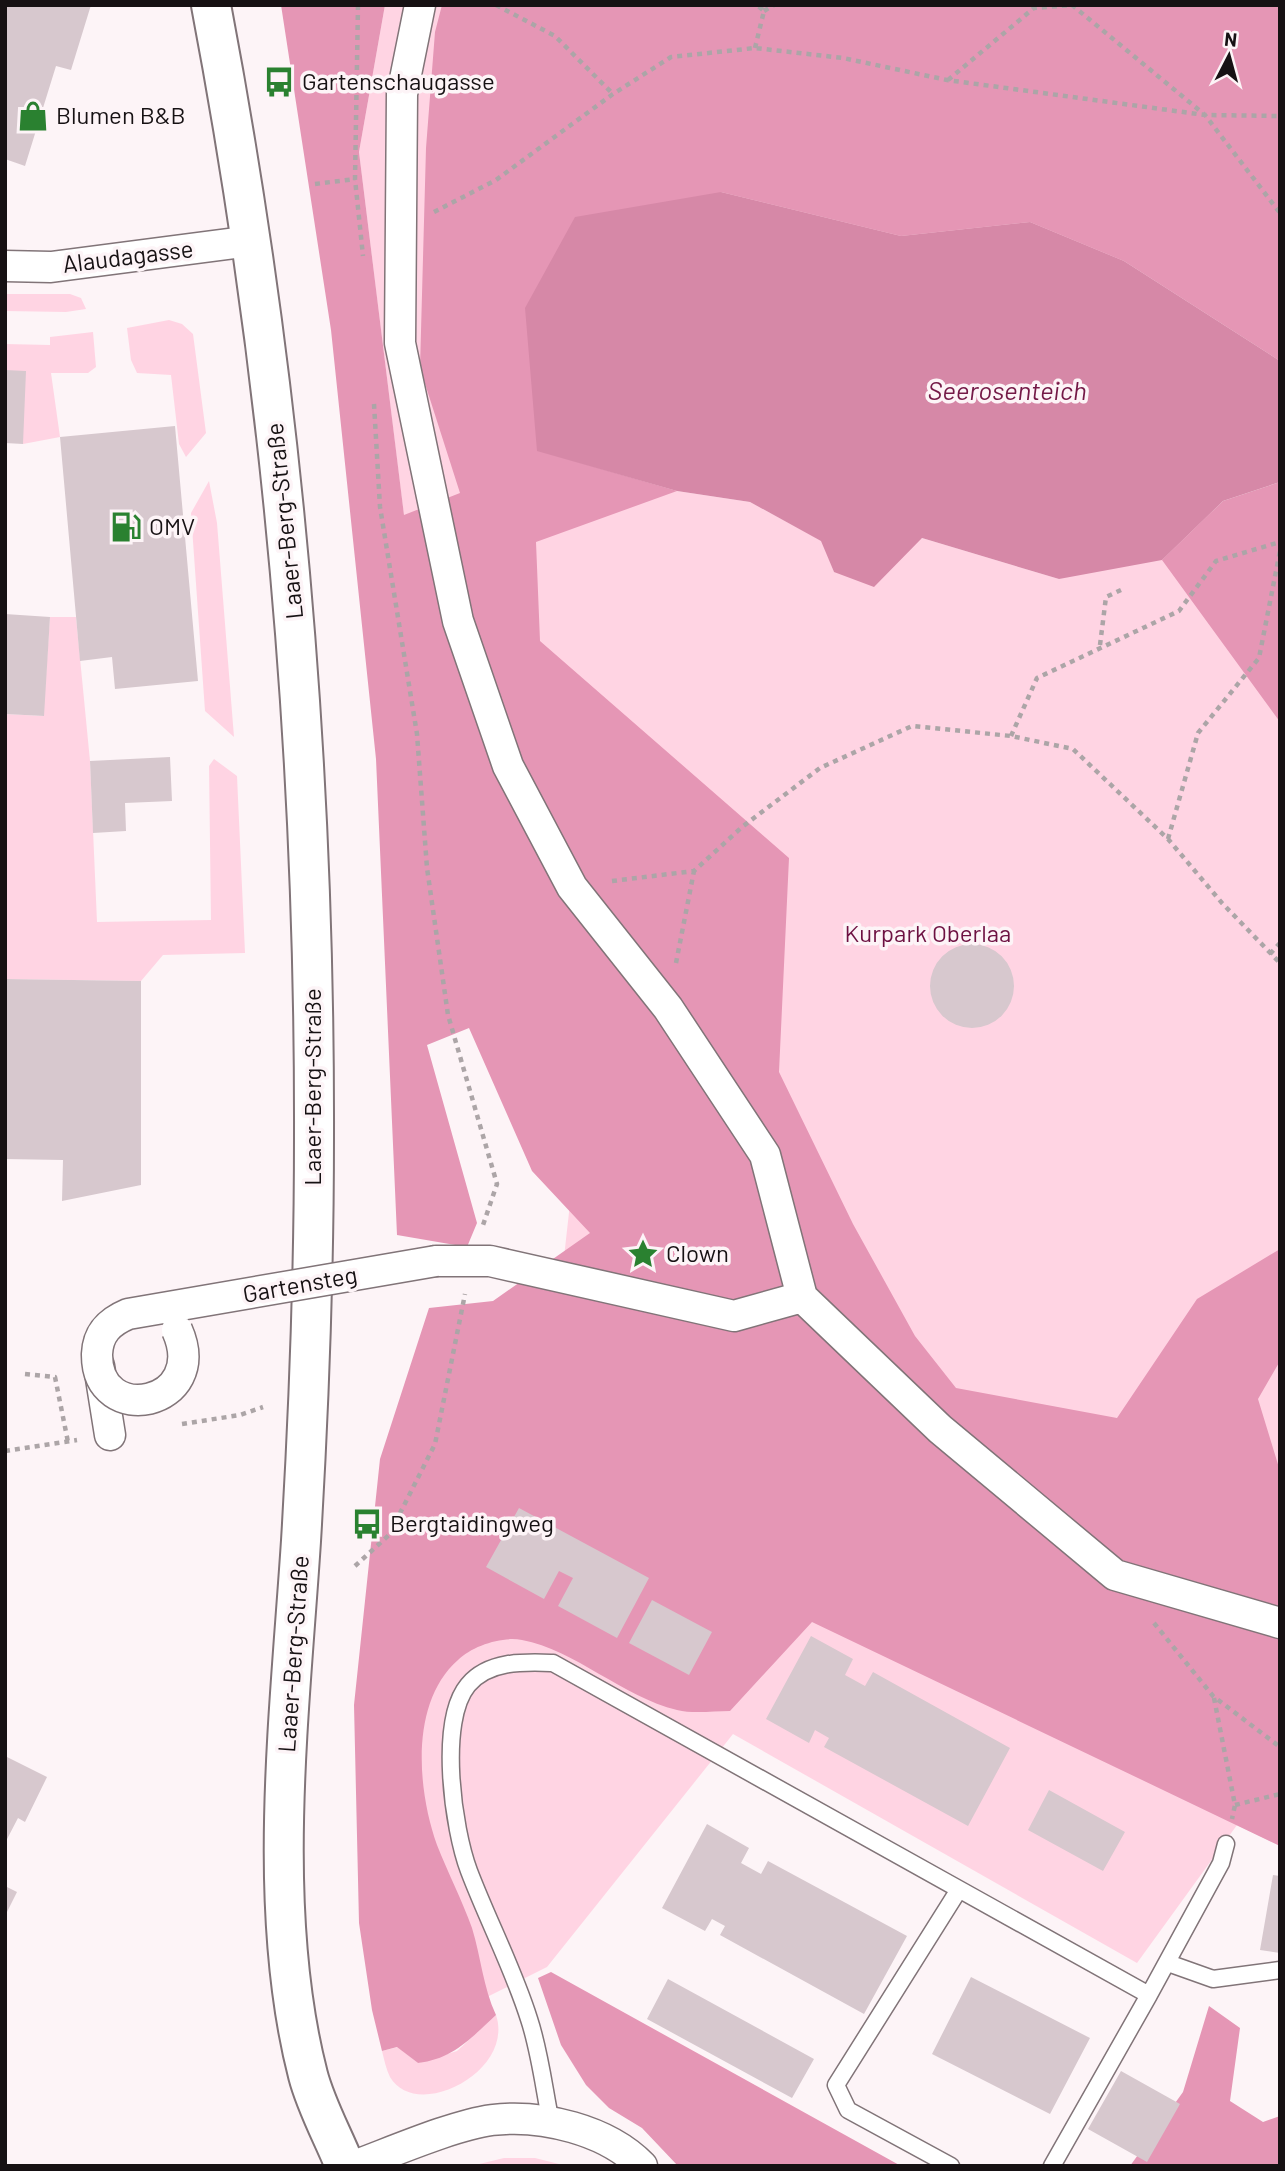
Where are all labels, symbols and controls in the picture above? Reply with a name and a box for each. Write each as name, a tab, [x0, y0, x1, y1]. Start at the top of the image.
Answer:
north arrow	[1194, 21, 1264, 91]
text: N	[1223, 26, 1238, 51]
bus stop icon: Gartenschaugasse	[262, 65, 296, 99]
place label: Gartenschaugasse	[302, 66, 495, 95]
shop icon: Blumen B&B	[16, 99, 50, 133]
place label: Blumen B&B	[56, 100, 186, 129]
street label: Alaudagasse	[61, 233, 195, 278]
water label: Seerosenteich	[928, 374, 1087, 405]
street label: Laaer-Berg-Straße	[259, 421, 308, 621]
fuel station icon: OMV	[109, 510, 143, 544]
place label: OMV	[149, 511, 195, 540]
park label: Kurpark Oberlaa	[845, 918, 1011, 947]
street label: Laaer-Berg-Straße	[297, 988, 326, 1186]
place icon: Clown	[626, 1237, 660, 1271]
place label: Clown	[666, 1238, 729, 1267]
street label: Gartensteg	[240, 1259, 359, 1308]
bus stop icon: Bergtaidingweg	[350, 1507, 384, 1541]
place label: Bergtaidingweg	[390, 1508, 554, 1537]
street label: Laaer-Berg-Straße	[271, 1554, 314, 1753]

